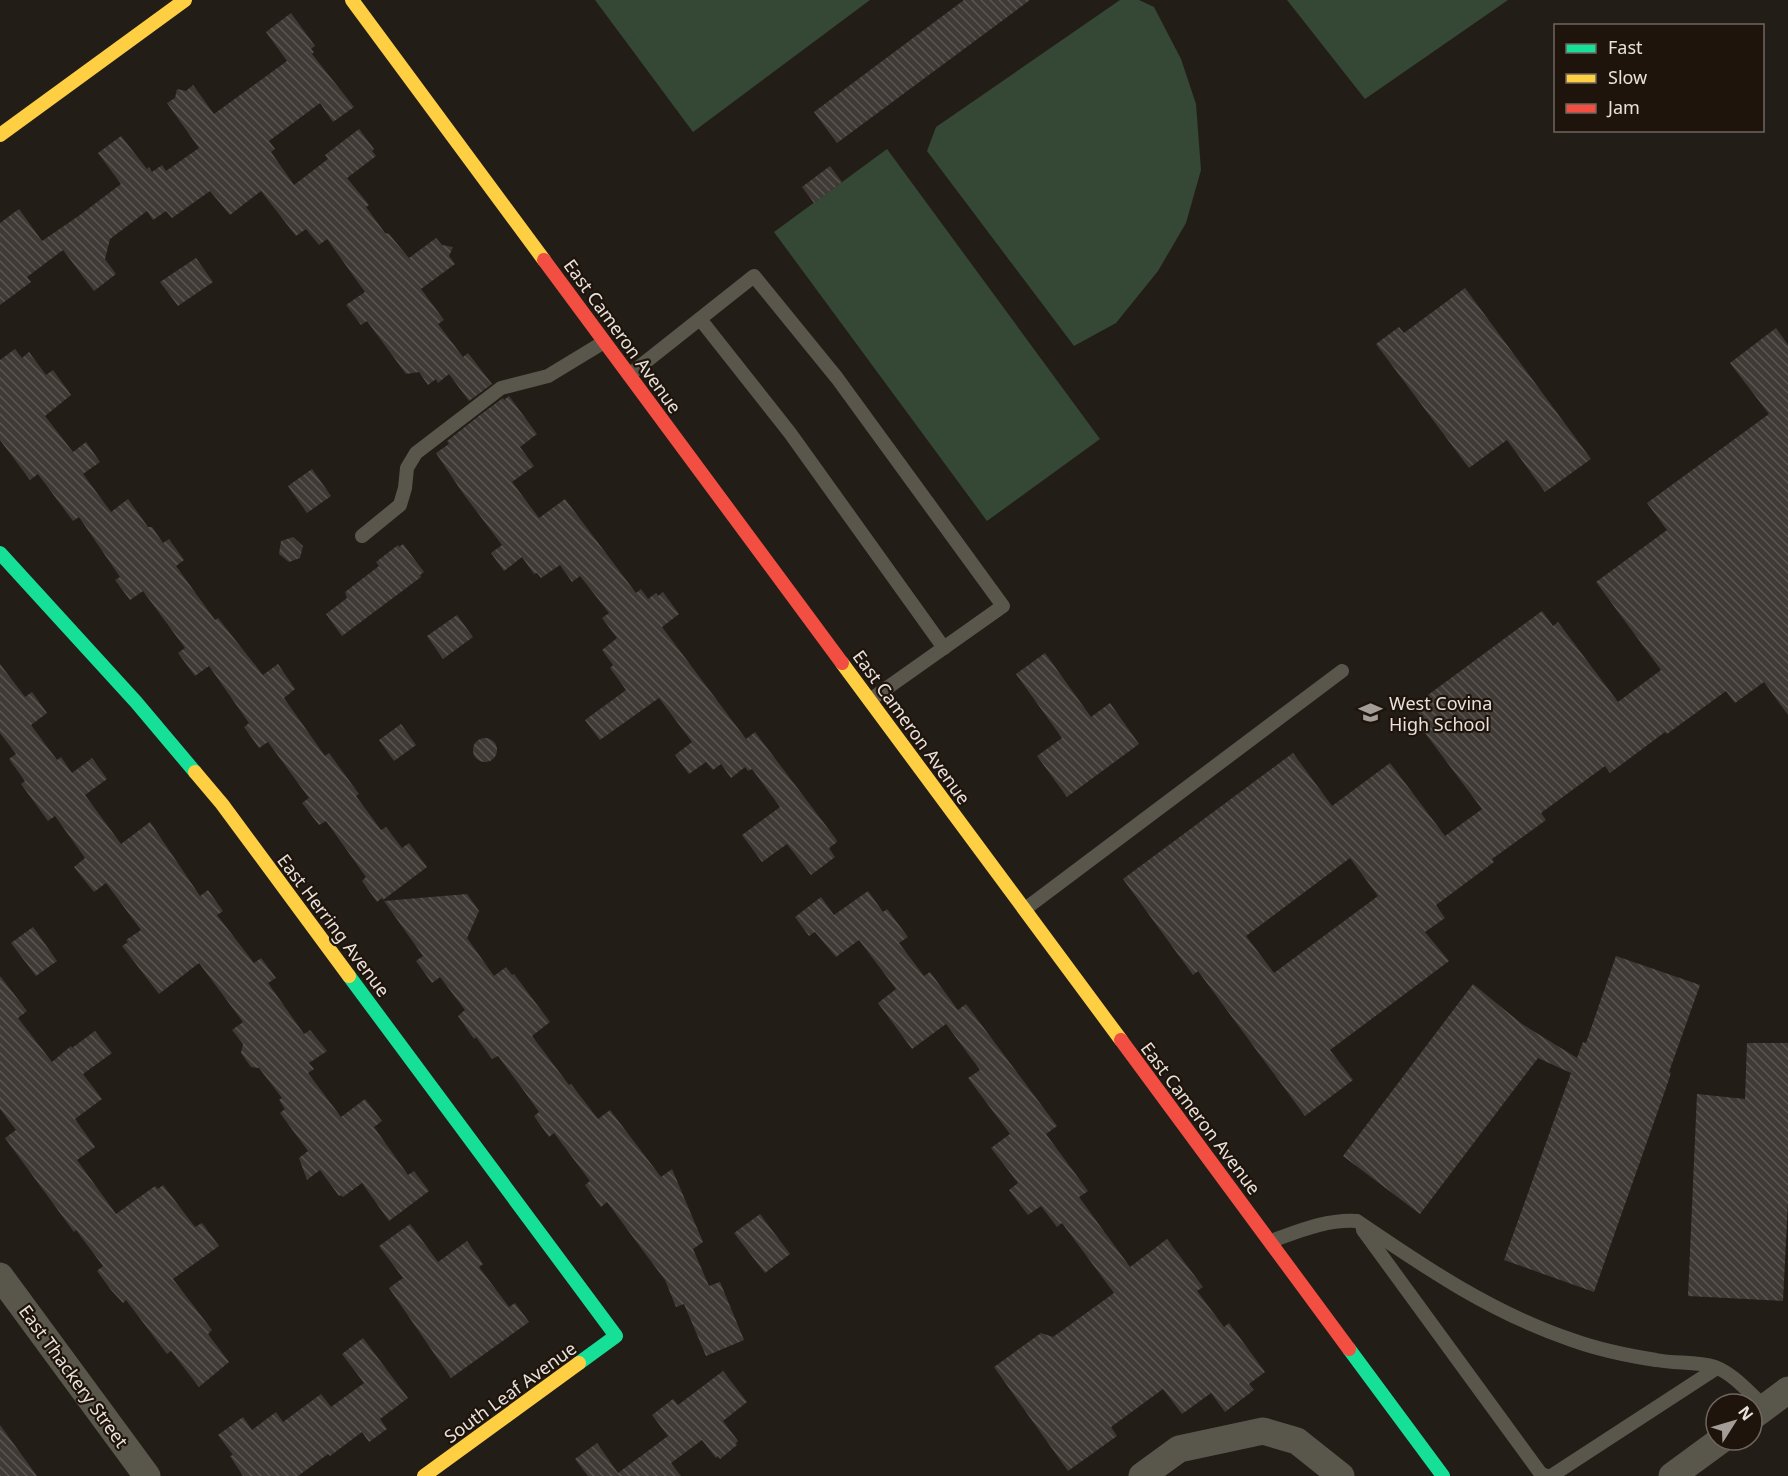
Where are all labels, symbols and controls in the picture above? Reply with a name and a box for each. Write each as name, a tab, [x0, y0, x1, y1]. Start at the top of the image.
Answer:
legend	[1554, 24, 1764, 132]
text: Fast	[1608, 35, 1643, 59]
text: Slow	[1608, 65, 1647, 89]
text: Jam	[1606, 95, 1640, 119]
street label: East Cameron Avenue	[559, 254, 687, 418]
street label: East Cameron Avenue	[848, 645, 976, 809]
place label: West Covina High School	[1389, 691, 1492, 736]
school or university icon: West Covina High School	[1358, 700, 1384, 726]
street label: East Herring Avenue	[272, 849, 396, 1001]
street label: East Cameron Avenue	[1136, 1037, 1266, 1199]
street label: East Thackery Street	[14, 1300, 134, 1453]
street label: South Leaf Avenue	[439, 1336, 581, 1448]
north arrow	[1704, 1392, 1764, 1452]
text: N	[1733, 1401, 1759, 1425]

